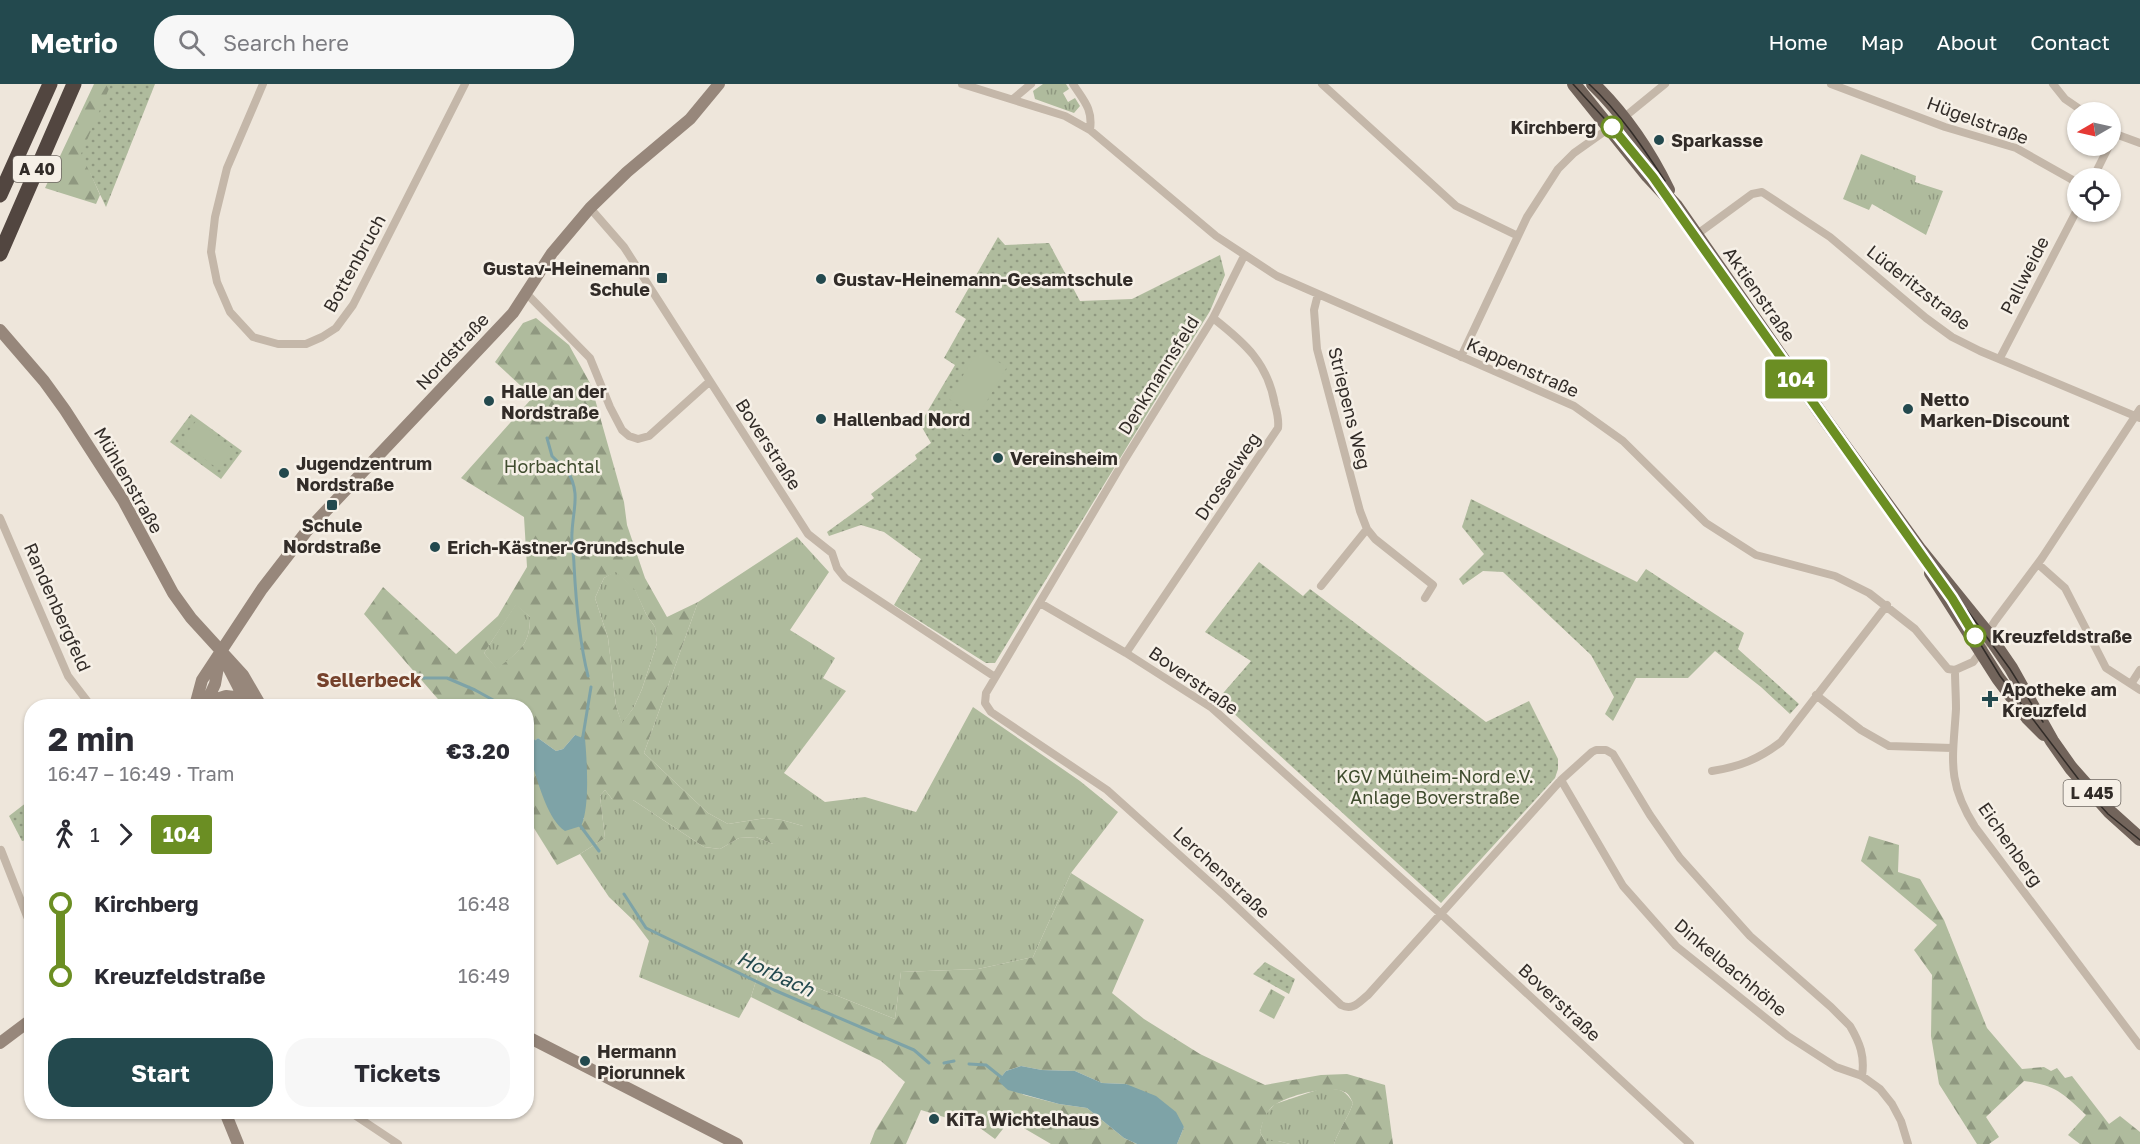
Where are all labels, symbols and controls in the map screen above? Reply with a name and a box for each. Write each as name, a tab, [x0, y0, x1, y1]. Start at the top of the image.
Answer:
search box	[154, 15, 574, 69]
text: Metrio	[30, 26, 118, 59]
icon: search	[175, 26, 208, 59]
text: Search here	[223, 29, 349, 56]
text: Home	[1768, 29, 1828, 55]
text: Map	[1861, 29, 1904, 55]
text: About	[1937, 29, 1997, 55]
text: Contact	[2030, 29, 2110, 55]
street label: Hügelstraße	[1924, 91, 2032, 149]
north arrow	[2067, 102, 2121, 156]
map controls	[2067, 102, 2121, 222]
place label: Kirchberg	[1511, 116, 1596, 138]
marker: Kirchberg	[1601, 116, 1623, 138]
place label: Sparkasse	[1671, 129, 1763, 151]
marker: Sparkasse	[1652, 133, 1666, 147]
road number: A 40	[13, 156, 61, 182]
button: locate	[2067, 168, 2121, 222]
street label: Bottenbruch	[318, 210, 390, 316]
street label: Pallweide	[1995, 232, 2053, 318]
street label: Lüderitzstraße	[1863, 240, 1975, 334]
street label: Aktienstraße	[1719, 242, 1801, 346]
place label: Gustav-Heinemann Schule	[483, 257, 650, 300]
place label: Gustav-Heinemann-Gesamtschule	[833, 268, 1133, 290]
marker: Gustav-Heinemann Schule	[655, 271, 669, 285]
marker: Gustav-Heinemann-Gesamtschule	[814, 272, 828, 286]
street label: Nordstraße	[411, 308, 493, 394]
street label: Denkmannsfeld	[1113, 312, 1203, 438]
street label: Kappenstraße	[1463, 332, 1583, 402]
street label: Striepens Weg	[1324, 345, 1376, 471]
line badge: 104	[1762, 360, 1830, 398]
text: 104	[1777, 366, 1815, 392]
place label: Halle an der Nordstraße	[501, 380, 607, 423]
place label: Netto Marken-Discount	[1920, 388, 2070, 431]
marker: Halle an der Nordstraße	[482, 394, 496, 408]
street label: Boverstraße	[731, 394, 807, 494]
marker: Netto Marken-Discount	[1901, 402, 1915, 416]
place label: Hallenbad Nord	[833, 408, 970, 430]
marker: Hallenbad Nord	[814, 412, 828, 426]
street label: Mühlenstraße	[90, 423, 168, 537]
street label: Drosselweg	[1190, 428, 1264, 524]
place label: Vereinsheim	[1010, 447, 1118, 469]
marker: Vereinsheim	[991, 451, 1005, 465]
place label: Jugendzentrum Nordstraße	[296, 452, 432, 495]
park label: Horbachtal	[504, 455, 601, 477]
marker: Jugendzentrum Nordstraße	[277, 466, 291, 480]
marker: Schule Nordstraße	[325, 498, 339, 512]
place label: Schule Nordstraße	[283, 514, 381, 557]
place label: Erich-Kästner-Grundschule	[447, 536, 685, 558]
street label: Randenbergfeld	[20, 539, 96, 675]
marker: Erich-Kästner-Grundschule	[428, 540, 442, 554]
marker: Kreuzfeldstraße	[1964, 625, 1986, 647]
place label: Kreuzfeldstraße	[1992, 625, 2133, 647]
street label: Boverstraße	[1145, 641, 1243, 719]
district label: Sellerbeck	[316, 667, 422, 691]
place label: Apotheke am Kreuzfeld	[2002, 678, 2117, 721]
marker: Apotheke am Kreuzfeld	[1983, 692, 1997, 706]
text: 2 min	[48, 719, 134, 758]
text: €3.20	[446, 737, 510, 764]
text: 16:47 – 16:49 · Tram	[48, 761, 235, 785]
park label: KGV Mülheim-Nord e.V. Anlage Boverstraße	[1336, 765, 1534, 808]
road number: L 445	[2064, 780, 2120, 806]
street label: Eichenberg	[1974, 798, 2048, 890]
icon: walk	[48, 818, 81, 851]
icon: forward	[109, 818, 142, 851]
text: 104	[163, 821, 200, 847]
text: 1	[90, 822, 100, 846]
street label: Lerchenstraße	[1169, 822, 1275, 922]
text: Kirchberg	[94, 890, 198, 917]
text: 16:48	[458, 891, 510, 915]
street label: Dinkelbachhöhe	[1670, 914, 1792, 1020]
water label: Horbach	[734, 945, 819, 1001]
street label: Boverstraße	[1514, 958, 1606, 1046]
text: Kreuzfeldstraße	[94, 962, 265, 989]
text: 16:49	[458, 963, 510, 987]
button: Start	[48, 1038, 273, 1107]
button: Tickets	[285, 1038, 510, 1107]
place label: Hermann Piorunnek	[597, 1040, 686, 1083]
marker: Hermann Piorunnek	[578, 1054, 592, 1068]
place label: KiTa Wichtelhaus	[946, 1108, 1099, 1130]
marker: KiTa Wichtelhaus	[927, 1112, 941, 1126]

